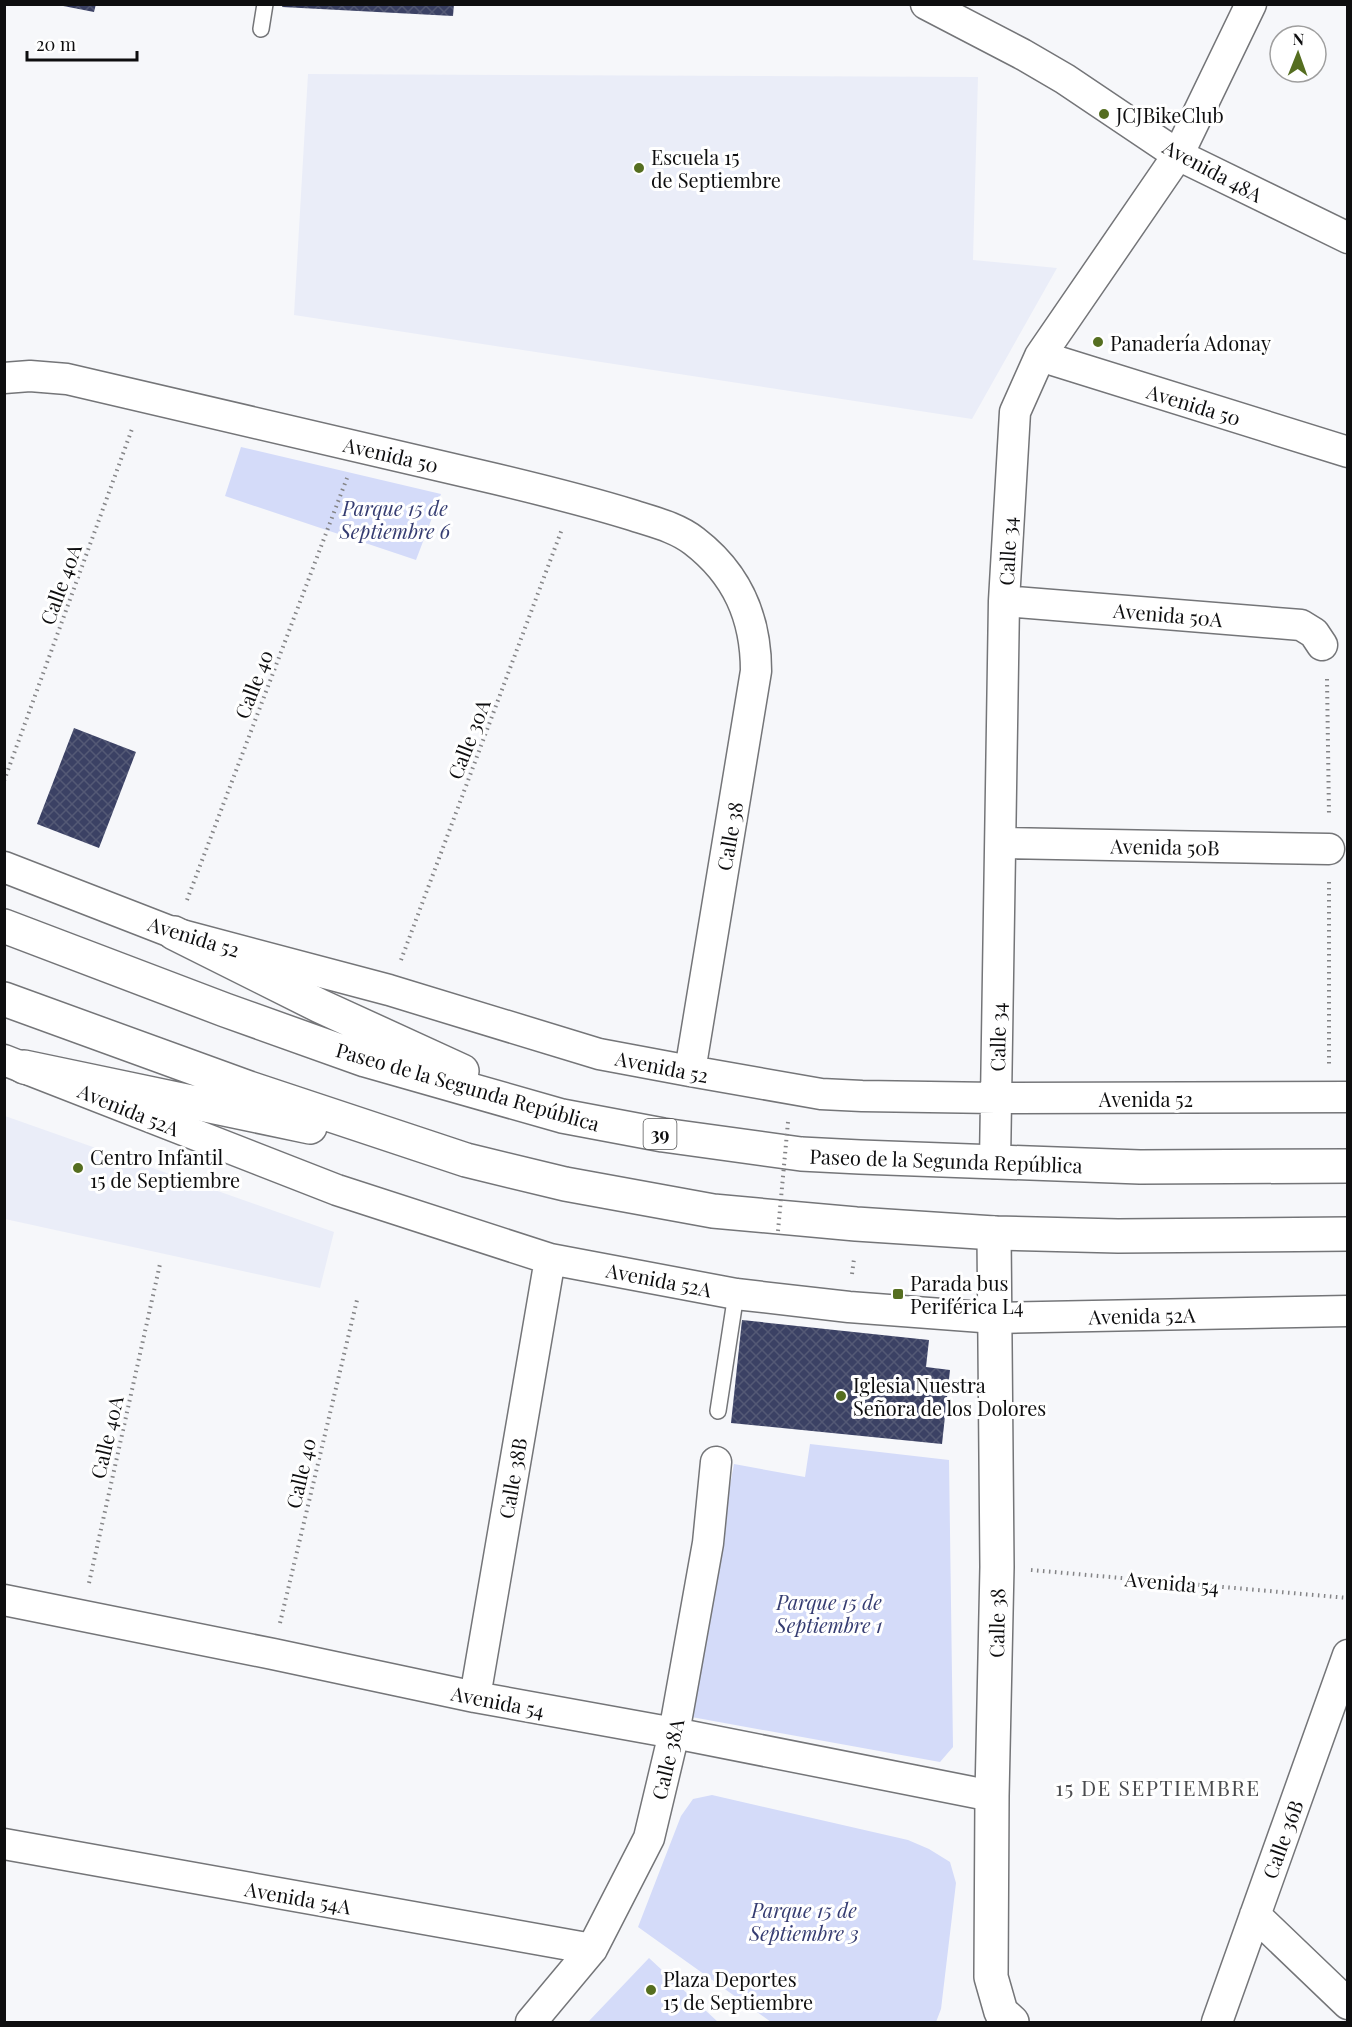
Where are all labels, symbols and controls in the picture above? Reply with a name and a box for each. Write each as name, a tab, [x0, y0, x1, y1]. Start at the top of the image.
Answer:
scale bar	[27, 24, 136, 62]
north arrow	[1268, 24, 1328, 84]
text: N	[1292, 28, 1305, 49]
text: 20 m	[36, 32, 76, 56]
place label: JCJBikeClub	[1115, 101, 1224, 128]
marker: JCJBikeClub	[1097, 107, 1111, 121]
street label: Avenida 48A	[1158, 132, 1268, 208]
place label: Escuela 15 de Septiembre	[651, 143, 781, 193]
marker: Escuela 15 de Septiembre	[632, 161, 646, 175]
place label: Panadería Adonay	[1110, 329, 1271, 356]
marker: Panadería Adonay	[1091, 335, 1105, 349]
street label: Avenida 50	[1143, 377, 1244, 431]
street label: Avenida 50	[340, 430, 441, 478]
park label: Parque 15 de Septiembre 6	[339, 494, 451, 544]
street label: Calle 34	[992, 516, 1022, 586]
street label: Calle 40A	[33, 539, 87, 628]
street label: Avenida 50A	[1111, 596, 1224, 632]
street label: Calle 40	[228, 646, 278, 722]
street label: Calle 30A	[440, 695, 496, 783]
street label: Calle 38	[710, 799, 748, 873]
street label: Avenida 50B	[1109, 832, 1220, 860]
street label: Avenida 52	[144, 909, 243, 963]
street label: Calle 34	[983, 1002, 1011, 1072]
street label: Paseo de la Segunda República	[333, 1035, 603, 1137]
street label: Avenida 52	[612, 1044, 711, 1088]
street label: Avenida 52A	[73, 1076, 184, 1142]
street label: Avenida 52	[1098, 1085, 1193, 1112]
road number: 39	[644, 1119, 676, 1149]
street label: Paseo de la Segunda República	[809, 1142, 1083, 1178]
place label: Centro Infantil 15 de Septiembre	[90, 1143, 240, 1193]
marker: Centro Infantil 15 de Septiembre	[71, 1161, 85, 1175]
street label: Avenida 52A	[603, 1255, 714, 1303]
place label: Parada bus Periférica L4	[910, 1269, 1024, 1319]
marker: Parada bus Periférica L4	[891, 1287, 905, 1301]
street label: Avenida 52A	[1087, 1301, 1196, 1329]
place label: Iglesia Nuestra Señora de los Dolores	[853, 1371, 1046, 1421]
marker: Iglesia Nuestra Señora de los Dolores	[834, 1389, 848, 1403]
street label: Calle 40A	[83, 1393, 129, 1481]
street label: Calle 40	[279, 1435, 321, 1511]
street label: Calle 38B	[492, 1435, 532, 1521]
street label: Avenida 54	[1123, 1564, 1220, 1600]
park label: Parque 15 de Septiembre 1	[775, 1588, 883, 1638]
street label: Calle 38	[982, 1588, 1010, 1658]
street label: Avenida 54	[448, 1679, 547, 1723]
street label: Calle 38A	[645, 1716, 689, 1802]
district label: 15 DE SEPTIEMBRE	[1055, 1773, 1261, 1801]
street label: Calle 36B	[1255, 1796, 1309, 1882]
street label: Avenida 54A	[242, 1874, 354, 1920]
park label: Parque 15 de Septiembre 3	[748, 1896, 859, 1946]
place label: Plaza Deportes 15 de Septiembre	[663, 1965, 813, 2015]
marker: Plaza Deportes 15 de Septiembre	[644, 1983, 658, 1997]

